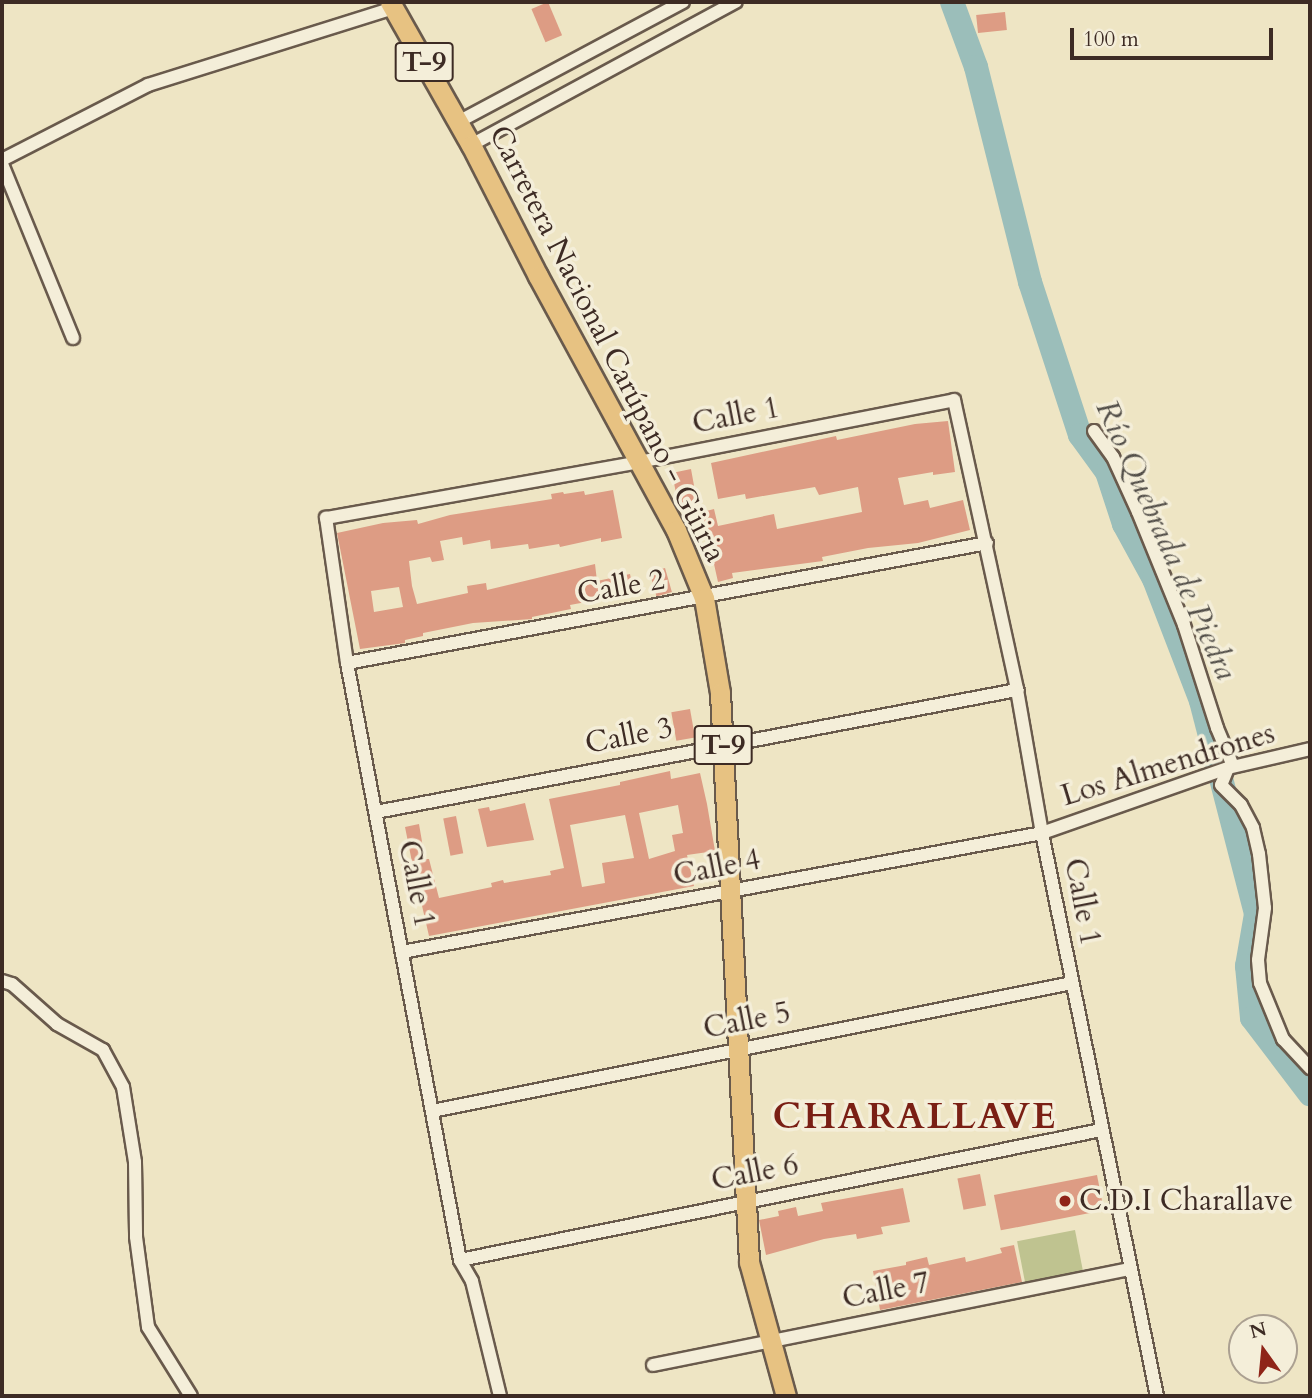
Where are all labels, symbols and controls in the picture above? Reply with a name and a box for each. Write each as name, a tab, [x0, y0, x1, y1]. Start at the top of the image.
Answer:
scale bar	[1074, 14, 1277, 58]
text: 100 m	[1083, 25, 1139, 54]
road number: T-9	[394, 38, 454, 86]
street label: Carretera Nacional Carúpano - Güiria	[481, 120, 733, 568]
street label: Calle 1	[689, 390, 783, 442]
water label: Río Quebrada de Piedra	[1087, 394, 1245, 686]
street label: Calle 2	[574, 562, 668, 612]
street label: Calle 3	[582, 710, 676, 762]
street label: Los Almendrones	[1057, 715, 1279, 815]
road number: T-9	[693, 720, 753, 770]
street label: Calle 1	[390, 837, 442, 931]
street label: Calle 4	[670, 842, 764, 894]
street label: Calle 1	[1056, 855, 1108, 949]
street label: Calle 5	[700, 995, 794, 1047]
district label: CHARALLAVE	[774, 1094, 1056, 1138]
street label: Calle 6	[708, 1147, 802, 1199]
place label: C.D.I Charallave	[1079, 1183, 1293, 1219]
marker: C.D.I Charallave	[1057, 1193, 1073, 1209]
street label: Calle 7	[839, 1265, 933, 1317]
north arrow	[1228, 1314, 1298, 1384]
text: N	[1247, 1316, 1269, 1345]

